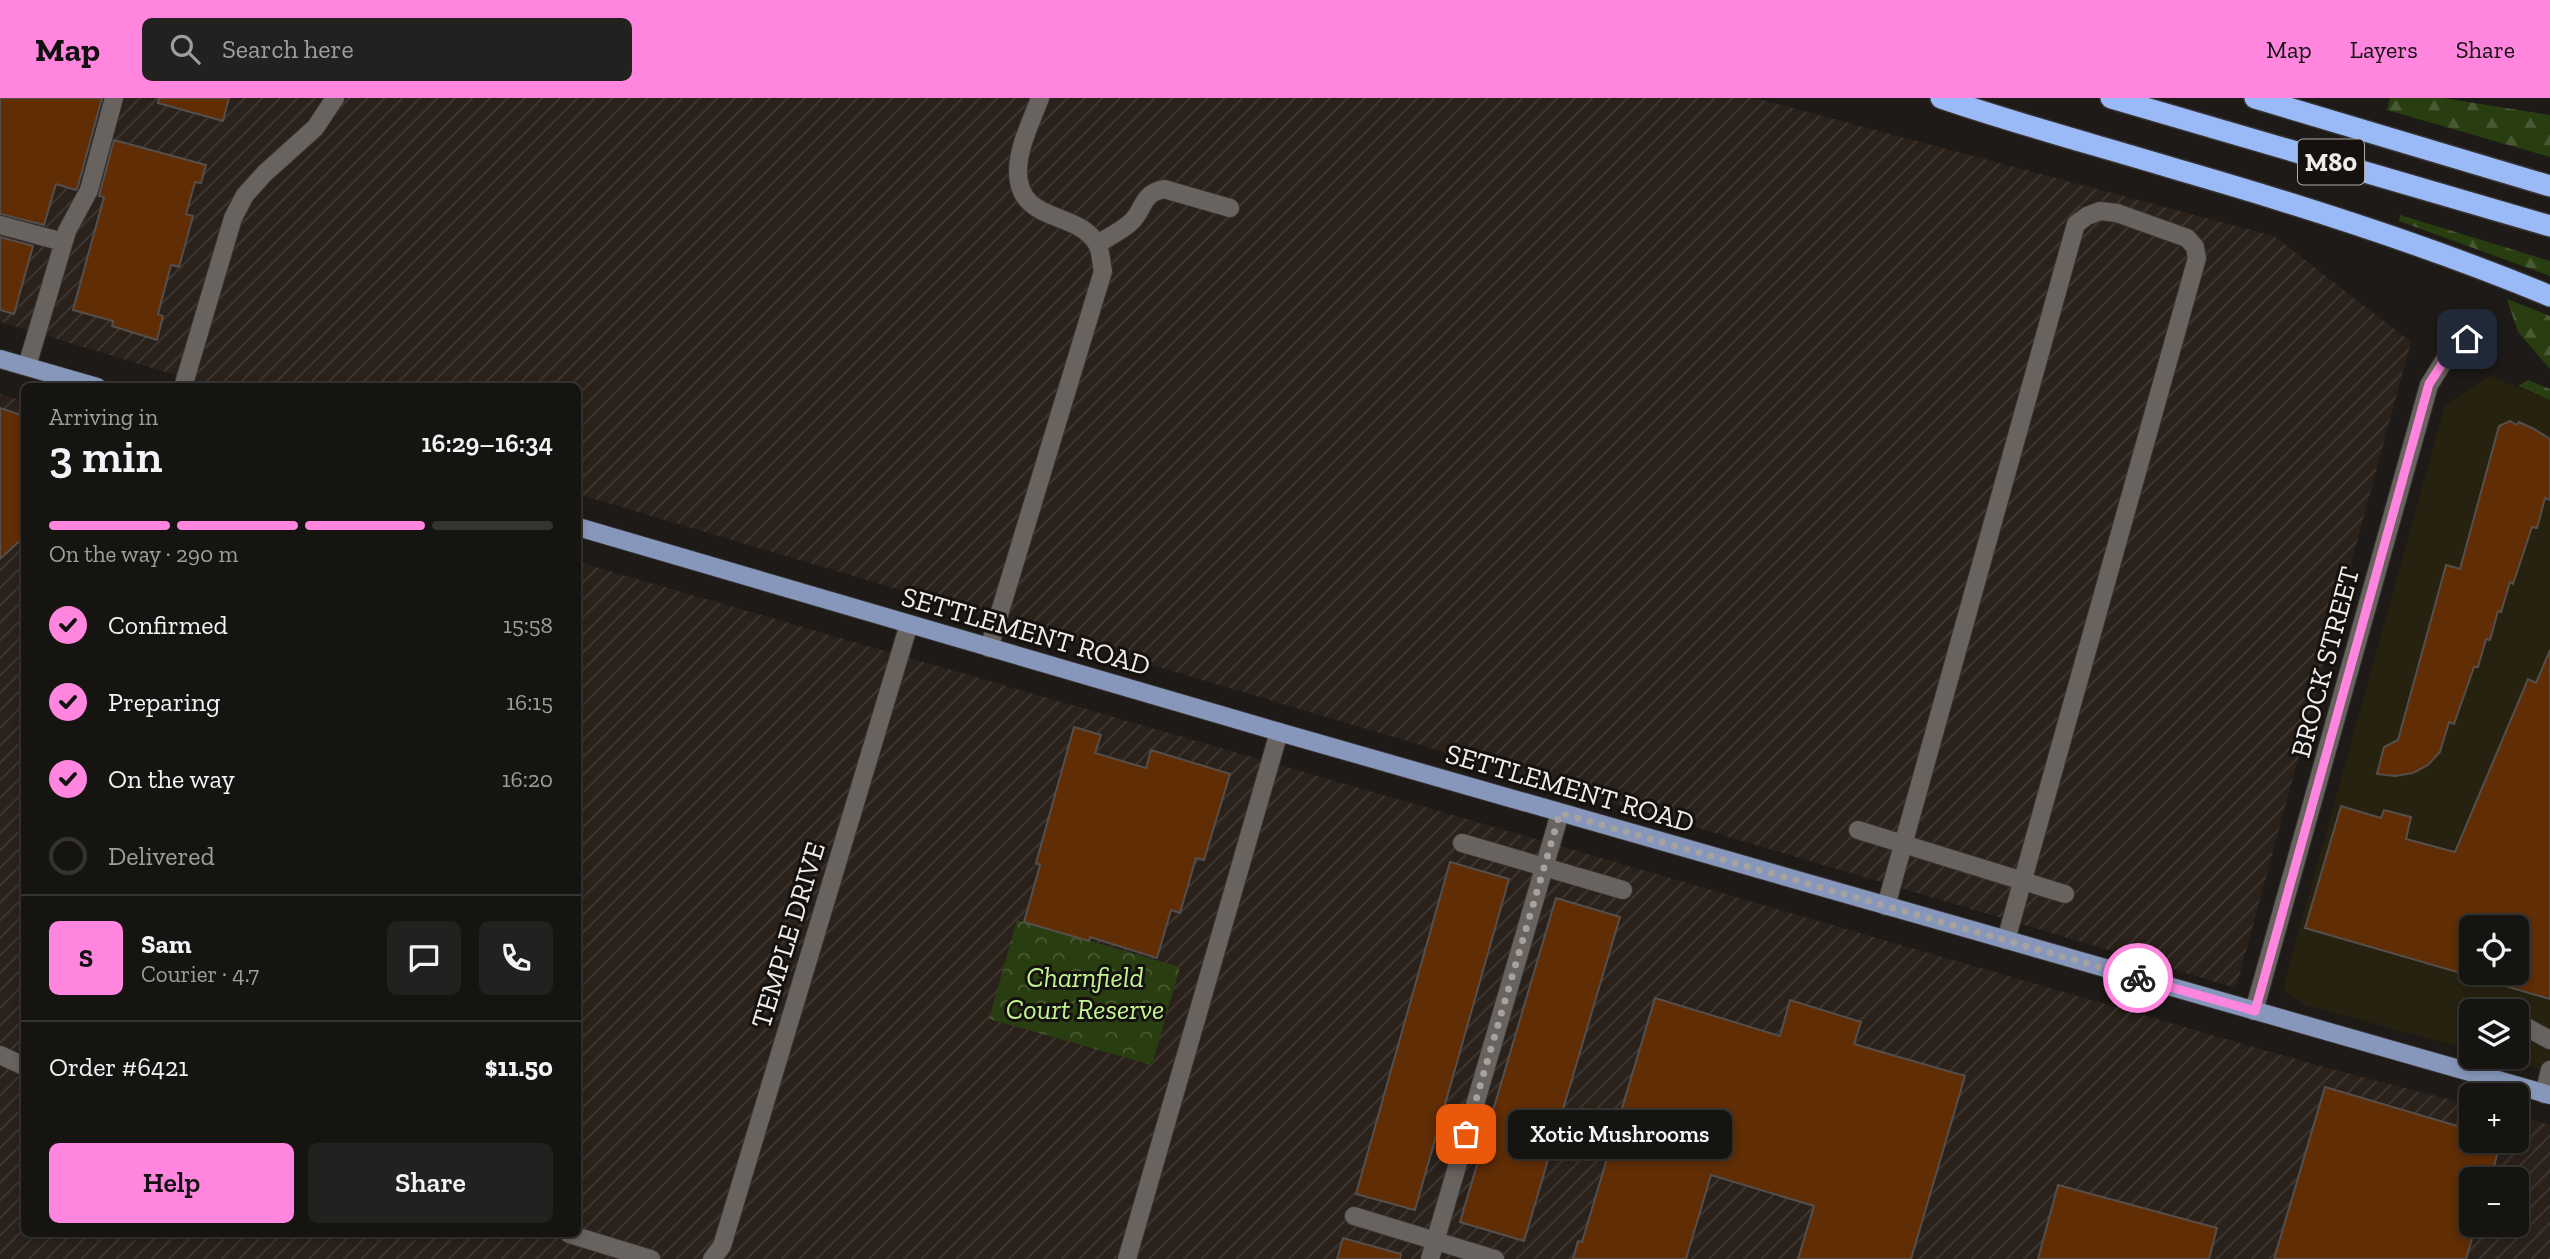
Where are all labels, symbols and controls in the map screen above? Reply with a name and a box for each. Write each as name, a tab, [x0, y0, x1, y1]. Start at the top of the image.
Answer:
search box	[142, 18, 632, 81]
text: Map	[35, 30, 100, 69]
icon: search	[166, 30, 204, 68]
text: Search here	[222, 33, 354, 65]
text: Map	[2266, 35, 2312, 64]
text: Layers	[2350, 35, 2418, 64]
text: Share	[2456, 35, 2515, 64]
road number: M80	[2298, 139, 2364, 184]
pin	[2437, 309, 2497, 369]
icon: home	[2448, 320, 2486, 358]
text: Arriving in	[49, 403, 158, 431]
text: 16:29–16:34	[421, 427, 553, 459]
text: 3 min	[49, 429, 162, 484]
text: On the way · 290 m	[49, 540, 238, 568]
street label: BROCK STREET	[2284, 563, 2366, 761]
street label: SETTLEMENT ROAD	[898, 580, 1154, 682]
icon: check	[49, 606, 87, 644]
text: Confirmed	[108, 609, 228, 641]
text: 15:58	[503, 611, 553, 639]
icon: check	[49, 683, 87, 721]
text: Preparing	[108, 686, 220, 718]
text: 16:15	[506, 688, 553, 716]
street label: SETTLEMENT ROAD	[1442, 737, 1698, 839]
icon: check	[49, 760, 87, 798]
text: On the way	[108, 763, 235, 795]
text: 16:20	[502, 765, 553, 793]
street label: TEMPLE DRIVE	[744, 838, 832, 1032]
text: Delivered	[108, 840, 215, 872]
map controls	[2459, 915, 2529, 1237]
button: locate	[2459, 915, 2529, 985]
button: chat	[387, 921, 461, 995]
button: phone	[479, 921, 553, 995]
text: Sam	[141, 928, 191, 960]
text: S	[79, 942, 93, 974]
courier	[2103, 943, 2173, 1013]
icon: bike	[2119, 959, 2157, 997]
text: Courier · 4.7	[141, 960, 259, 988]
park label: Charnfield Court Reserve	[1006, 961, 1164, 1026]
button: layers	[2459, 999, 2529, 1069]
text: Order #6421	[49, 1051, 188, 1083]
text: $11.50	[485, 1051, 553, 1083]
button: +	[2459, 1083, 2529, 1153]
pin	[1436, 1104, 1496, 1164]
callout: Xotic Mushrooms	[1508, 1110, 1732, 1158]
icon: bag	[1447, 1115, 1485, 1153]
text: Xotic Mushrooms	[1531, 1120, 1709, 1148]
button: Help	[49, 1143, 294, 1223]
button: Share	[308, 1143, 553, 1223]
button: −	[2459, 1167, 2529, 1237]

